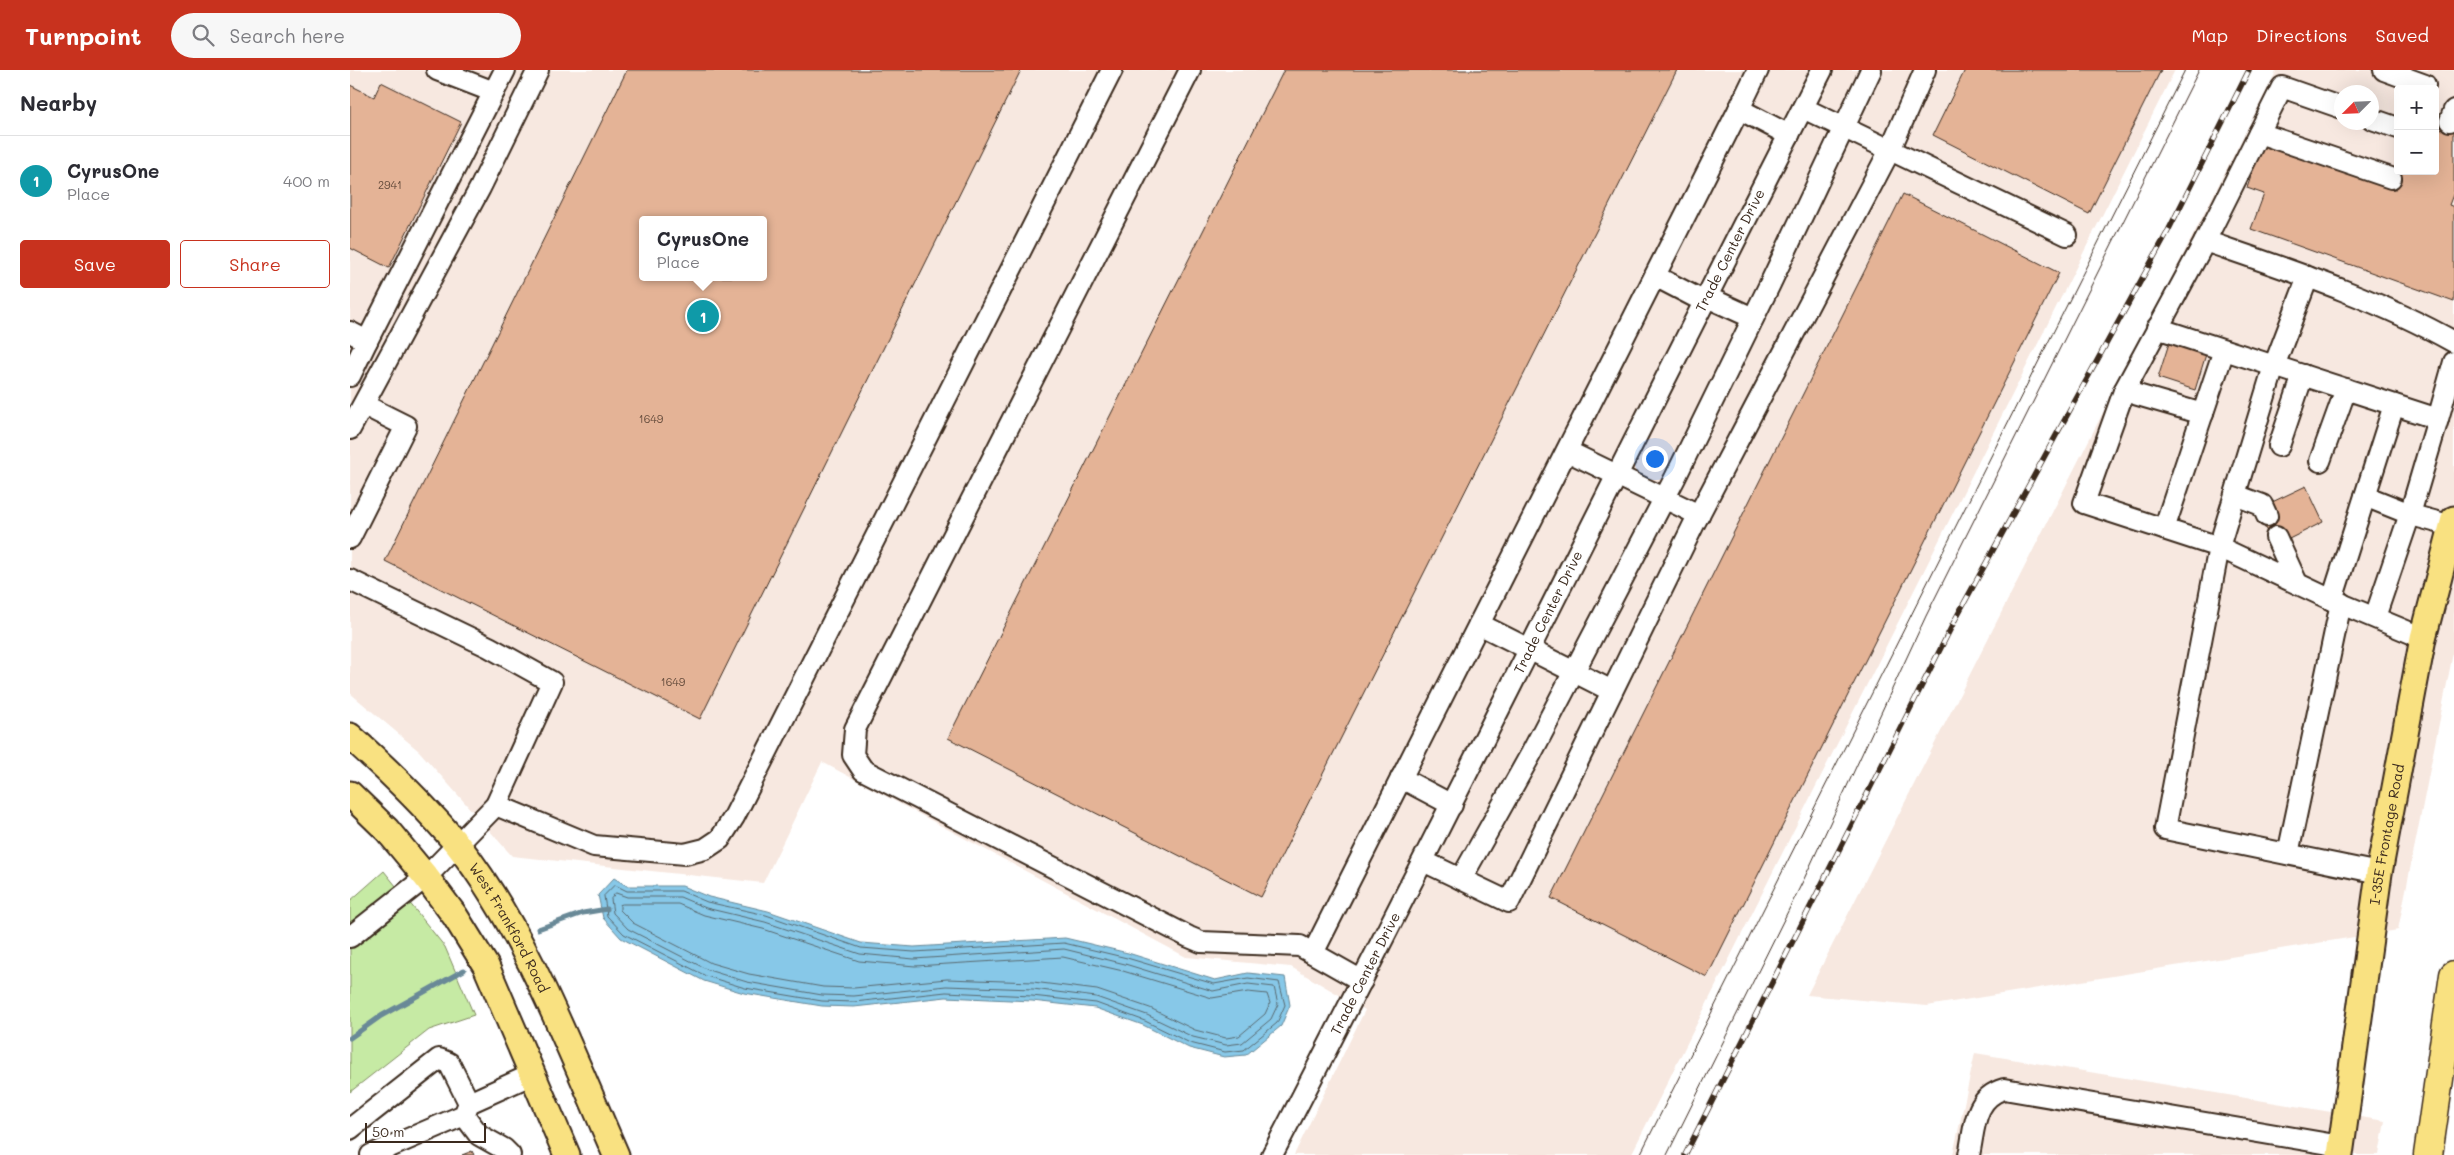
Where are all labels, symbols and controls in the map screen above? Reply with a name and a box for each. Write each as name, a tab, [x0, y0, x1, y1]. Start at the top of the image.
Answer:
search box	[171, 13, 521, 58]
text: Turnpoint	[25, 20, 141, 51]
icon: search	[189, 21, 217, 49]
text: Search here	[229, 23, 345, 48]
text: Map	[2191, 23, 2228, 47]
text: Directions	[2256, 23, 2348, 47]
text: Saved	[2376, 23, 2429, 47]
north arrow	[2334, 85, 2379, 130]
map controls	[2394, 85, 2439, 175]
button: +	[2394, 85, 2439, 130]
text: Nearby	[20, 89, 97, 116]
button: −	[2394, 130, 2439, 175]
text: CyrusOne	[67, 158, 159, 183]
text: 1	[32, 170, 40, 191]
text: 400 m	[283, 170, 330, 191]
house number: 2941	[378, 177, 402, 192]
text: Place	[67, 183, 110, 204]
street label: Trade Center Drive	[1691, 185, 1769, 315]
popup	[639, 216, 767, 281]
text: CyrusOne	[657, 226, 749, 251]
button: Save	[20, 240, 170, 288]
button: Share	[180, 240, 330, 288]
text: Place	[657, 251, 700, 272]
pin: 1	[687, 297, 719, 335]
house number: 1649	[639, 411, 664, 426]
your location	[1642, 446, 1668, 472]
street label: Trade Center Drive	[1509, 547, 1587, 677]
house number: 1649	[661, 674, 686, 689]
street label: I-35E Frontage Road	[2365, 762, 2408, 906]
street label: West Frankford Road	[465, 859, 554, 996]
street label: Trade Center Drive	[1326, 909, 1404, 1038]
scale bar	[365, 1120, 486, 1143]
text: 50 m	[372, 1122, 404, 1141]

